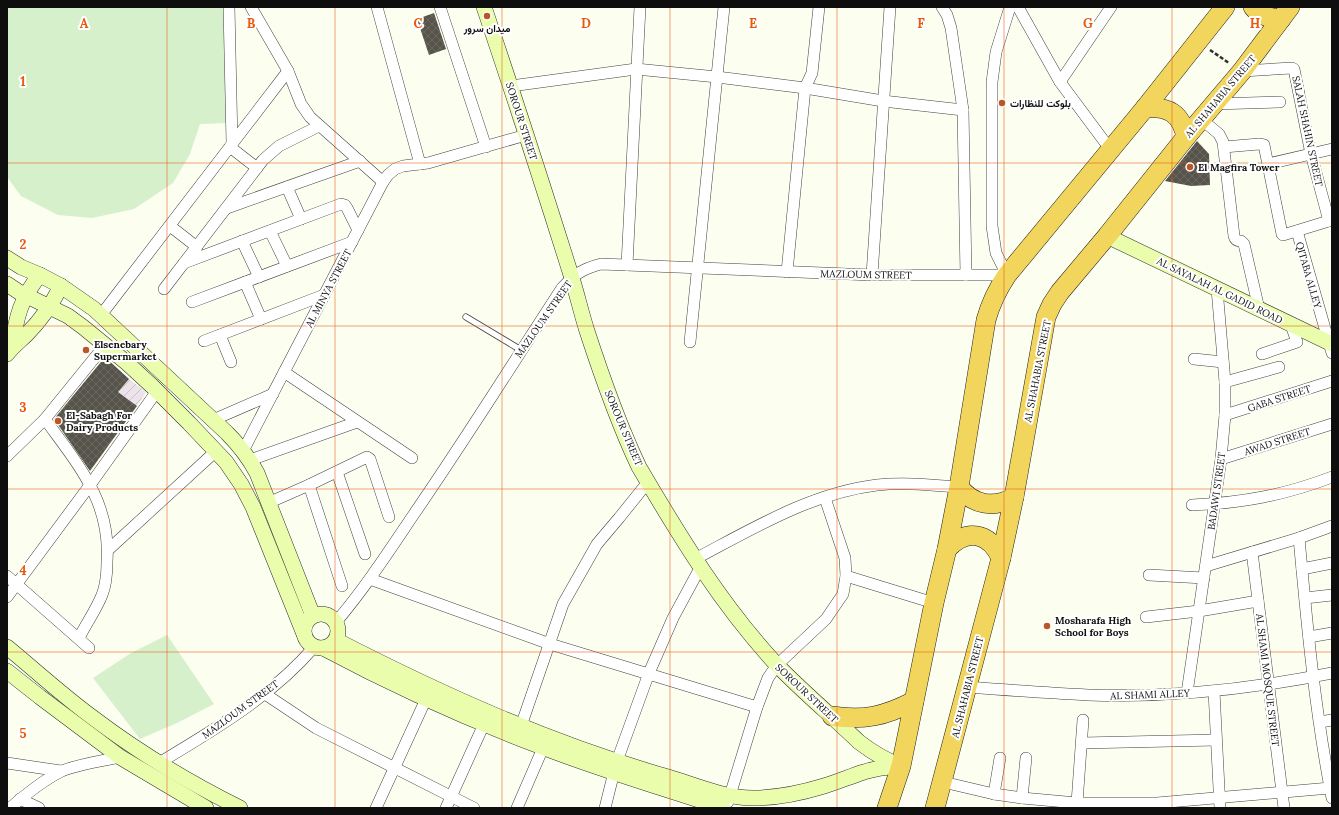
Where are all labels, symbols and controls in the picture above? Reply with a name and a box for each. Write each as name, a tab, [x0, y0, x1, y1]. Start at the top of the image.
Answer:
marker: ميدان سرور	[482, 11, 492, 21]
text: A	[80, 15, 89, 32]
text: B	[247, 15, 256, 32]
text: C	[414, 15, 423, 32]
text: D	[581, 15, 591, 32]
text: E	[749, 15, 757, 32]
text: F	[917, 15, 925, 32]
text: G	[1083, 15, 1093, 32]
text: H	[1250, 15, 1260, 32]
place label: ميدان سرور	[463, 22, 511, 35]
street label: AL SHAHABIA STREET	[1181, 52, 1259, 141]
text: 1	[20, 73, 26, 90]
street label: SALAH SHAHIN STREET	[1289, 75, 1326, 188]
street label: SOROUR STREET	[503, 80, 540, 162]
place label: بلوكت للنظارات	[1010, 97, 1071, 110]
marker: بلوكت للنظارات	[997, 98, 1007, 108]
place label: El Magfira Tower	[1198, 161, 1280, 174]
marker: El Magfira Tower	[1185, 162, 1195, 172]
text: 2	[20, 236, 27, 253]
street label: QITABA ALLEY	[1293, 240, 1324, 311]
street label: AL MINYA STREET	[302, 246, 355, 331]
street label: AL SAYALAH AL GADID ROAD	[1154, 254, 1285, 327]
street label: MAZLOUM STREET	[820, 267, 913, 282]
street label: MAZLOUM STREET	[512, 278, 575, 361]
street label: AL SHAHABIA STREET	[1021, 318, 1054, 424]
place label: Elsenebary Supermarket	[94, 338, 157, 363]
marker: Elsenebary Supermarket	[81, 345, 91, 355]
street label: GABA STREET	[1246, 382, 1313, 415]
street label: SOROUR STREET	[602, 388, 646, 469]
text: 3	[19, 399, 27, 416]
place label: El-Sabagh For Dairy Products	[66, 409, 138, 434]
marker: El-Sabagh For Dairy Products	[53, 416, 63, 426]
street label: AWAD STREET	[1241, 424, 1312, 459]
street label: BADAWI STREET	[1205, 451, 1228, 531]
text: 4	[19, 562, 27, 579]
street label: AL SHAMI MOSQUE STREET	[1253, 612, 1282, 748]
place label: Mosharafa High School for Boys	[1055, 614, 1132, 639]
marker: Mosharafa High School for Boys	[1042, 621, 1052, 631]
street label: AL SHAHABIA STREET	[948, 635, 987, 740]
street label: SOROUR STREET	[772, 661, 841, 726]
street label: MAZLOUM STREET	[199, 677, 282, 742]
street label: AL SHAMI ALLEY	[1109, 687, 1191, 702]
text: 5	[19, 725, 27, 742]

